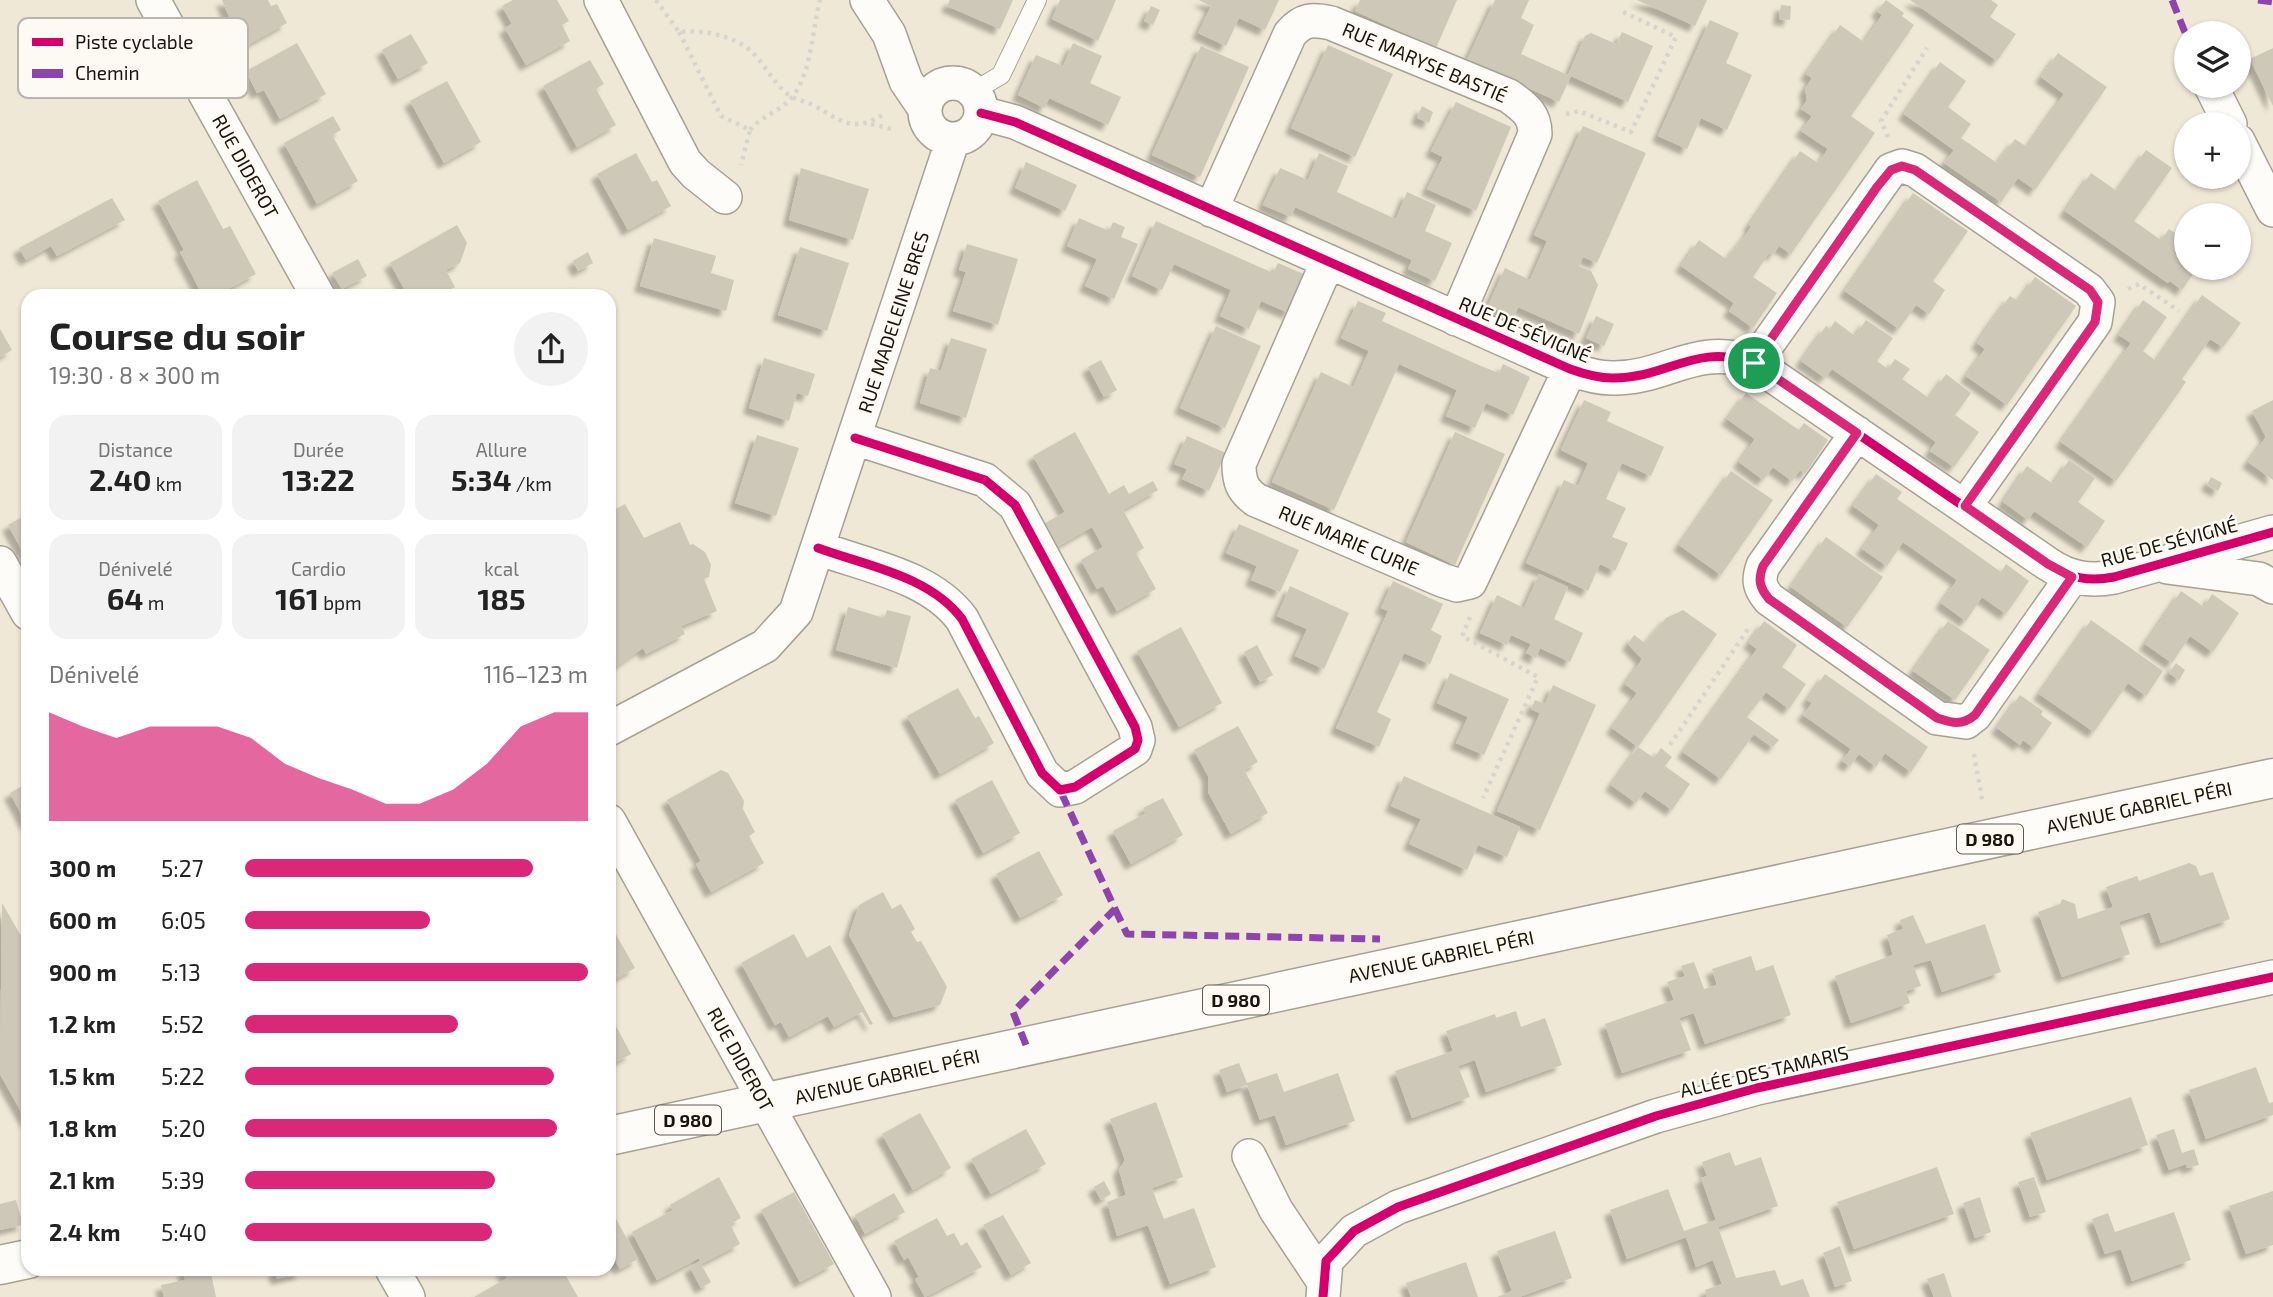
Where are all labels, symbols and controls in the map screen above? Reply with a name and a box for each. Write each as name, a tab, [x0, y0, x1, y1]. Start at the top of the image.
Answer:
street label: RUE MARYSE BASTIÉ	[1339, 17, 1511, 107]
legend	[18, 18, 248, 98]
map controls	[2174, 21, 2251, 280]
button: layers	[2174, 21, 2251, 98]
text: Piste cyclable	[75, 30, 194, 53]
text: Chemin	[75, 61, 139, 84]
street label: RUE DIDEROT	[208, 110, 284, 222]
button: +	[2174, 112, 2251, 189]
button: −	[2174, 203, 2251, 280]
street label: RUE MADELEINE BRES	[853, 228, 933, 416]
street label: RUE DE SÉVIGNÉ	[1456, 291, 1594, 367]
text: Course du soir	[49, 312, 305, 358]
button: share	[514, 312, 588, 386]
pin	[1724, 333, 1784, 393]
icon: arrive	[1735, 344, 1773, 382]
text: 19:30 · 8 × 300 m	[49, 361, 220, 389]
text: Distance	[98, 438, 173, 461]
text: Durée	[293, 438, 344, 461]
text: Allure	[476, 438, 527, 461]
text: 2.40	[89, 461, 152, 497]
text: 13:22	[282, 461, 355, 497]
text: 5:34	[451, 461, 512, 497]
text: km	[152, 472, 182, 495]
text: /km	[512, 472, 552, 495]
street label: RUE MARIE CURIE	[1275, 500, 1423, 580]
street label: RUE DE SÉVIGNÉ	[2098, 513, 2240, 571]
text: Dénivelé	[98, 557, 173, 580]
text: Cardio	[291, 557, 346, 580]
text: kcal	[484, 557, 519, 580]
text: 64	[107, 580, 143, 616]
text: 161	[275, 580, 319, 616]
text: 185	[477, 580, 526, 616]
text: m	[143, 591, 164, 614]
text: bpm	[319, 591, 362, 614]
text: Dénivelé	[49, 660, 139, 688]
text: 116–123 m	[484, 660, 588, 688]
street label: AVENUE GABRIEL PÉRI	[2044, 776, 2234, 838]
road number: D 980	[1957, 824, 2023, 854]
text: 300 m	[49, 854, 116, 882]
text: 5:27	[161, 854, 203, 882]
text: 600 m	[49, 906, 117, 934]
text: 6:05	[161, 906, 206, 934]
street label: AVENUE GABRIEL PÉRI	[1346, 925, 1536, 987]
text: 900 m	[49, 958, 117, 986]
text: 5:13	[161, 958, 201, 986]
road number: D 980	[1203, 986, 1269, 1015]
street label: RUE DIDEROT	[703, 1003, 779, 1115]
text: 1.2 km	[49, 1010, 116, 1038]
text: 5:52	[161, 1010, 204, 1038]
street label: ALLÉE DES TAMARIS	[1678, 1040, 1850, 1102]
street label: AVENUE GABRIEL PÉRI	[792, 1043, 982, 1109]
text: 1.5 km	[49, 1062, 115, 1090]
text: 5:22	[161, 1062, 205, 1090]
road number: D 980	[655, 1106, 721, 1134]
text: 1.8 km	[49, 1114, 117, 1142]
text: 5:20	[161, 1114, 206, 1142]
text: 2.1 km	[49, 1166, 115, 1194]
text: 5:39	[161, 1166, 205, 1194]
text: 2.4 km	[49, 1218, 121, 1246]
text: 5:40	[161, 1218, 207, 1246]

